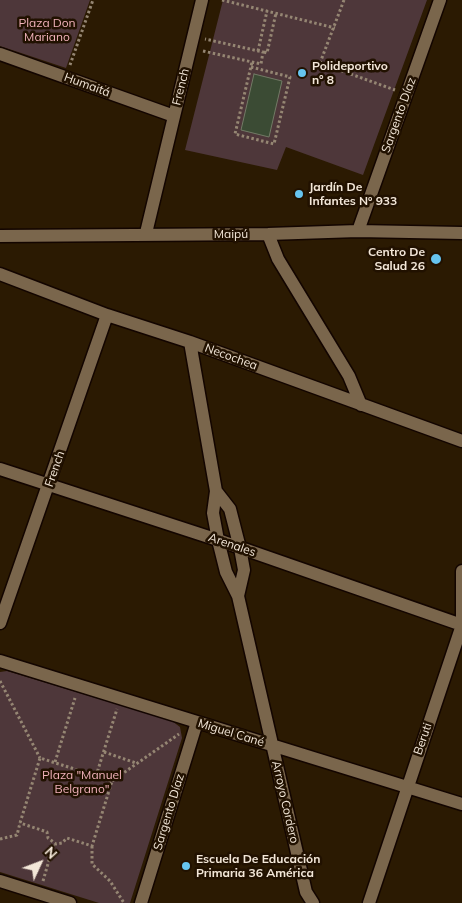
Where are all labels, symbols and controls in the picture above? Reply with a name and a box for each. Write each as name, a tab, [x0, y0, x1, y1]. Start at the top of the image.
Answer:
park label: Plaza Don Mariano	[18, 16, 76, 44]
place label: Polideportivo n° 8	[312, 59, 388, 87]
street label: French	[169, 67, 193, 107]
marker: Polideportivo n° 8	[296, 67, 308, 79]
street label: Humaitá	[62, 70, 112, 100]
street label: Sargento Díaz	[379, 75, 419, 155]
place label: Jardín De Infantes Nº 933	[309, 180, 397, 208]
marker: Jardín De Infantes Nº 933	[293, 188, 305, 200]
street label: Maipú	[214, 227, 248, 241]
place label: Centro De Salud 26	[368, 245, 425, 273]
marker: Centro De Salud 26	[429, 252, 443, 266]
street label: Necochea	[203, 341, 259, 373]
street label: French	[42, 449, 68, 489]
street label: Arenales	[206, 530, 258, 560]
street label: Miguel Cané	[196, 716, 266, 750]
street label: Beruti	[411, 721, 435, 757]
street label: Arroyo Cordero	[269, 759, 301, 845]
park label: Plaza "Manuel Belgrano"	[42, 768, 122, 796]
street label: Sargento Díaz	[151, 772, 187, 852]
north arrow	[15, 838, 65, 888]
text: N	[41, 843, 61, 863]
place label: Escuela De Educación Primaria 36 América	[196, 852, 320, 880]
marker: Escuela De Educación Primaria 36 América	[180, 860, 192, 872]

